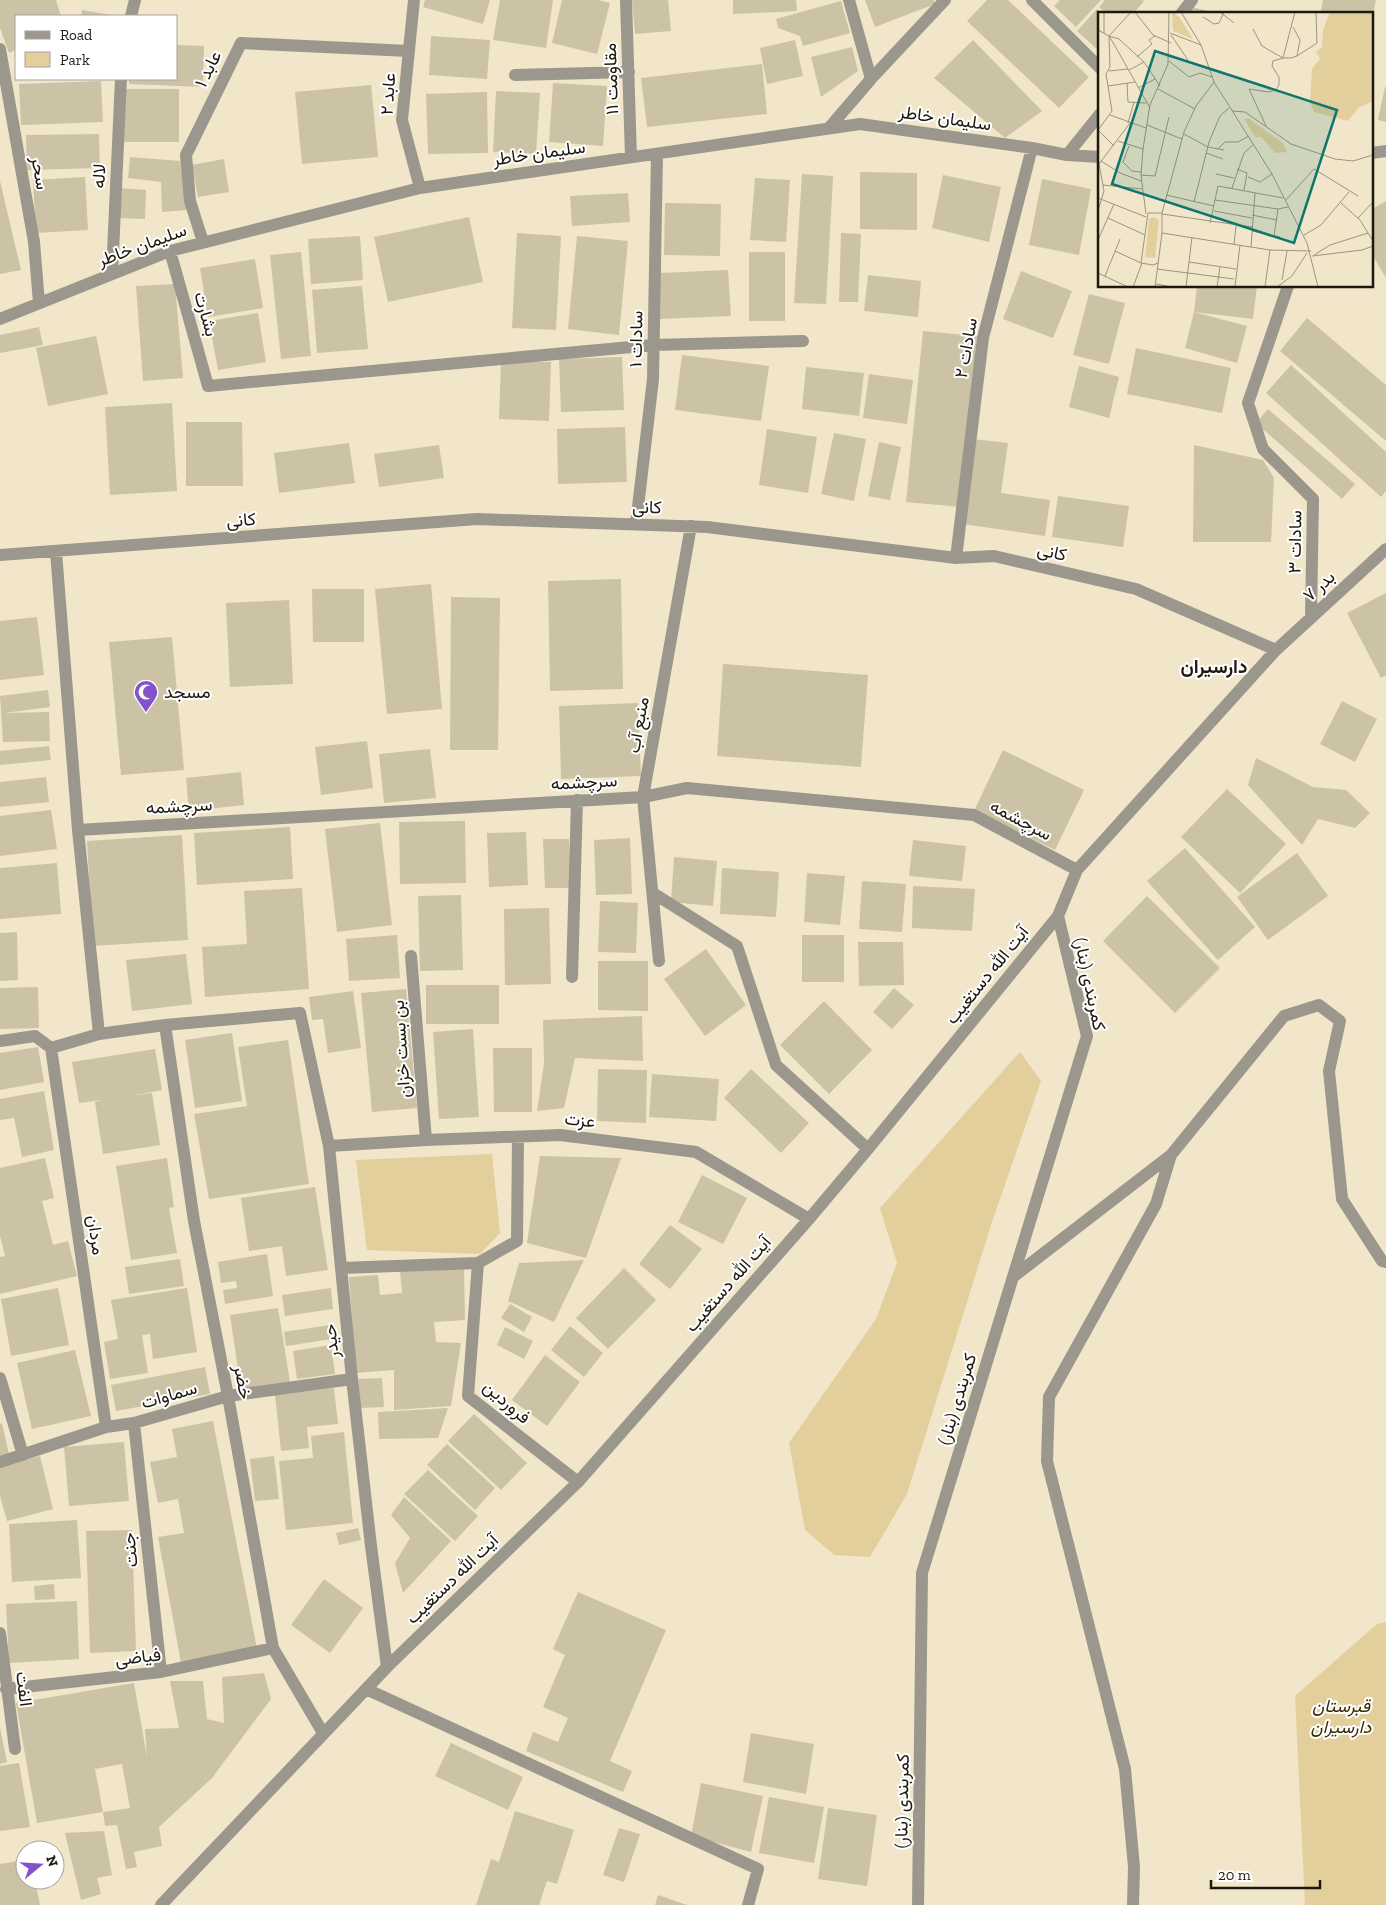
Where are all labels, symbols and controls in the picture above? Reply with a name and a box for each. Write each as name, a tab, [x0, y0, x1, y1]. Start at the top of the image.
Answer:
inset map	[1098, 12, 1374, 288]
legend	[15, 15, 178, 80]
text: Road	[60, 26, 93, 44]
street label: مقاومت ۱۱	[599, 43, 623, 115]
street label: عابد ۱	[190, 47, 226, 91]
text: Park	[60, 51, 90, 69]
street label: عابد ۲	[376, 72, 400, 116]
street label: سلیمان خاطر	[896, 100, 993, 135]
street label: سلیمان خاطر	[490, 136, 587, 171]
street label: سحر	[26, 154, 54, 191]
street label: لاله	[87, 163, 111, 189]
street label: سلیمان خاطر	[94, 219, 190, 272]
street label: بشارت	[189, 289, 223, 339]
street label: سادات ۱	[625, 310, 647, 368]
street label: سادات ۲	[950, 316, 982, 380]
street label: کانی	[632, 495, 662, 519]
street label: کانی	[226, 508, 256, 532]
street label: سادات ۳	[1283, 510, 1307, 574]
street label: کانی	[1035, 538, 1069, 566]
street label: بدر ۷	[1298, 566, 1340, 606]
district label: دارسیران	[1181, 655, 1247, 679]
mosque icon: مسجد	[133, 679, 159, 713]
place label: مسجد	[164, 681, 211, 703]
street label: منبع آب	[622, 695, 655, 755]
street label: سرچشمه	[550, 769, 618, 796]
street label: سرچشمه	[145, 793, 213, 820]
street label: سرچشمه	[986, 795, 1056, 846]
street label: آیت الله دستغیب	[941, 920, 1035, 1029]
street label: کمربندی (بنار)	[1069, 935, 1111, 1033]
street label: بن بست خزان	[387, 999, 415, 1099]
street label: عزت	[564, 1107, 596, 1133]
street label: مردان	[82, 1214, 110, 1256]
street label: آیت الله دستغیب	[680, 1230, 777, 1337]
street label: حیدر	[318, 1323, 344, 1360]
street label: کمربندی (بنار)	[933, 1351, 981, 1447]
street label: خضر	[229, 1362, 257, 1401]
street label: فروردین	[479, 1375, 535, 1429]
street label: سماوات	[139, 1377, 199, 1413]
street label: آیت الله دستغیب	[401, 1528, 504, 1629]
street label: جنت	[117, 1532, 143, 1568]
street label: فیاضی	[114, 1643, 162, 1671]
street label: الفت	[11, 1670, 37, 1708]
park label: قبرستان دارسیران	[1311, 1695, 1372, 1738]
street label: کمربندی (بنار)	[890, 1753, 914, 1849]
north arrow	[15, 1840, 65, 1890]
text: N	[42, 1853, 62, 1869]
scale bar	[1211, 1858, 1320, 1890]
text: 20 m	[1218, 1866, 1251, 1884]

